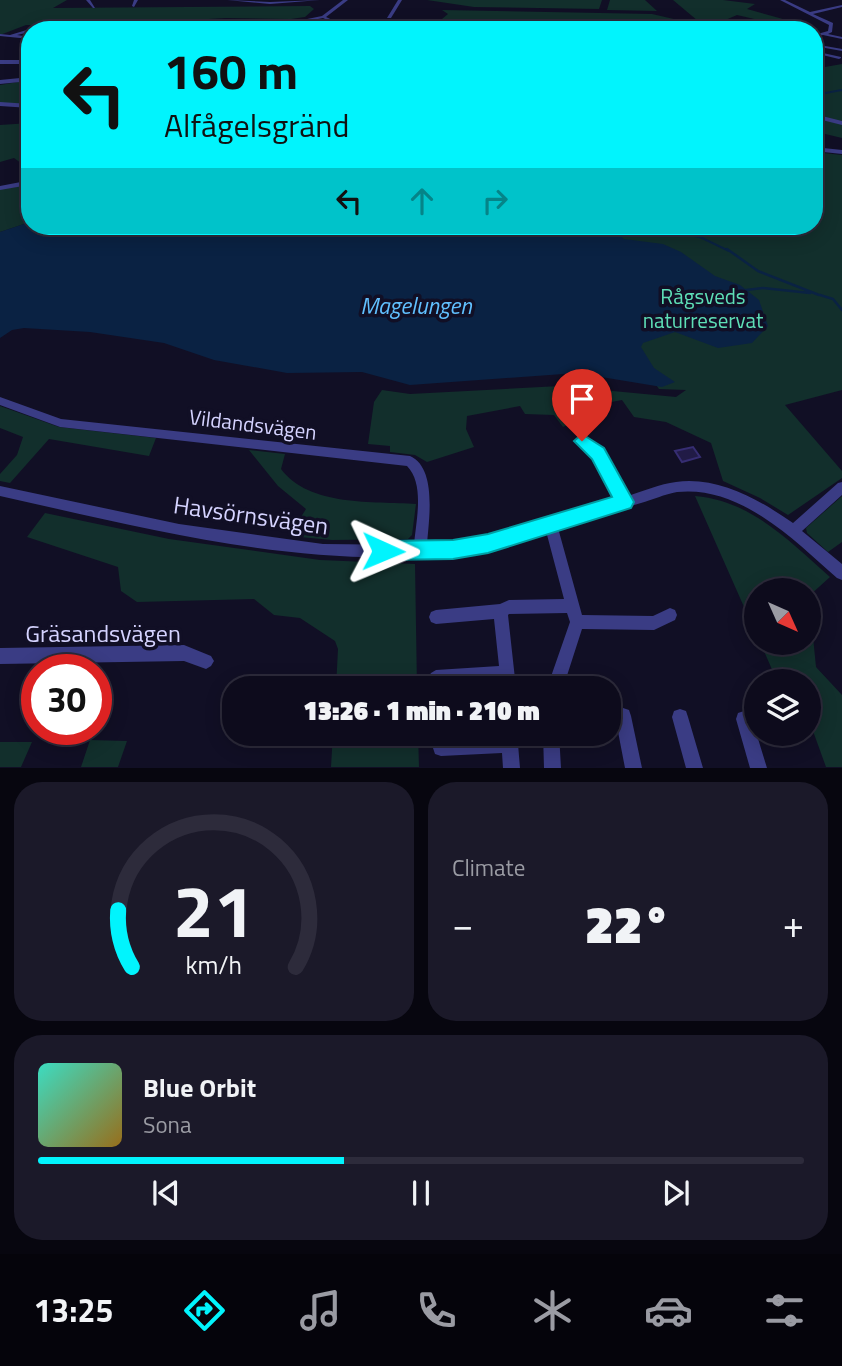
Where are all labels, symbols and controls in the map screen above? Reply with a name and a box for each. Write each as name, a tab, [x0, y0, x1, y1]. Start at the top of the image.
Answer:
text: 160 m	[164, 33, 298, 108]
icon: left	[49, 49, 140, 140]
text: Alfågelsgränd	[164, 101, 349, 149]
icon: left	[330, 182, 368, 220]
icon: ahead	[403, 182, 441, 220]
icon: right	[476, 182, 514, 220]
park label: Rågsveds naturreservat	[643, 280, 764, 336]
water label: Magelungen	[360, 288, 472, 323]
pin	[552, 369, 612, 441]
icon: arrive	[563, 380, 601, 418]
street label: Vildandsvägen	[187, 400, 319, 448]
street label: Havsörnsvägen	[171, 486, 331, 544]
position arrow	[346, 514, 420, 588]
north arrow	[744, 578, 821, 654]
map controls	[744, 578, 821, 746]
street label: Gräsandsvägen	[25, 615, 181, 651]
speed limit sign: 30	[21, 654, 112, 745]
button: layers	[744, 669, 821, 746]
text: 13:26 · 1 min · 210 m	[303, 691, 540, 730]
text: Climate	[452, 850, 525, 885]
text: 21	[173, 856, 255, 966]
text: 22°	[585, 884, 671, 963]
text: −	[452, 895, 473, 953]
text: +	[783, 895, 804, 953]
text: km/h	[186, 946, 242, 984]
text: Blue Orbit	[143, 1068, 256, 1107]
text: Sona	[143, 1107, 191, 1142]
icon: previous	[147, 1174, 185, 1212]
icon: pause	[402, 1174, 440, 1212]
icon: next	[657, 1174, 695, 1212]
text: 13:25	[33, 1286, 113, 1334]
icon: directions	[180, 1286, 229, 1335]
icon: music	[296, 1286, 345, 1335]
icon: phone	[412, 1286, 461, 1335]
icon: climate	[528, 1286, 577, 1335]
icon: car	[644, 1286, 693, 1335]
icon: filters	[760, 1286, 809, 1335]

